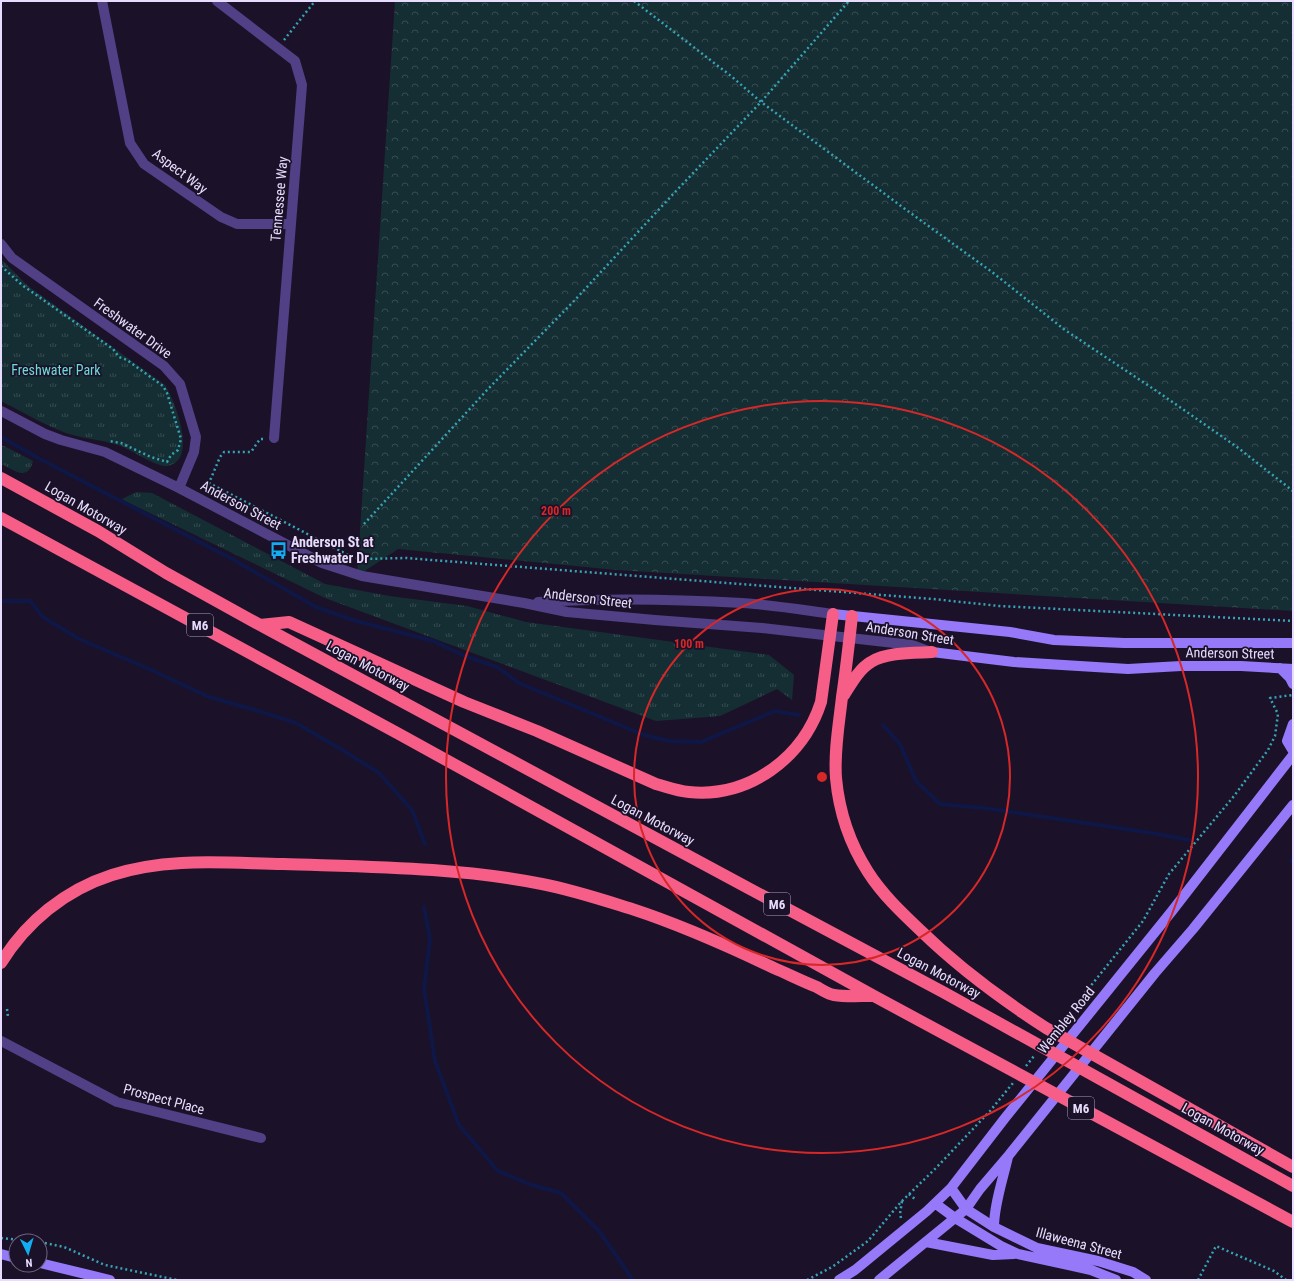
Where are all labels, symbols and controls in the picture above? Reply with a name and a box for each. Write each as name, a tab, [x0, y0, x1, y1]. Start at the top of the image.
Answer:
street label: Aspect Way	[149, 145, 211, 197]
street label: Tennessee Way	[267, 156, 291, 242]
street label: Freshwater Drive	[91, 294, 175, 362]
park label: Freshwater Park	[11, 362, 101, 378]
street label: Anderson Street	[198, 477, 284, 533]
street label: Logan Motorway	[42, 478, 130, 538]
text: 200 m	[541, 504, 571, 518]
place label: Anderson St at Freshwater Dr	[291, 534, 374, 566]
bus stop icon: Anderson St at Freshwater Dr	[268, 540, 288, 560]
street label: Anderson Street	[543, 585, 633, 611]
road number: M6	[187, 614, 213, 636]
street label: Anderson Street	[865, 618, 955, 648]
street label: Logan Motorway	[324, 637, 412, 695]
text: 100 m	[674, 637, 704, 651]
street label: Anderson Street	[1185, 644, 1275, 662]
centre of rings	[815, 770, 829, 784]
street label: Logan Motorway	[609, 791, 697, 849]
road number: M6	[764, 893, 790, 915]
street label: Logan Motorway	[895, 944, 983, 1002]
street label: Wembley Road	[1034, 983, 1098, 1057]
street label: Prospect Place	[122, 1080, 207, 1118]
road number: M6	[1068, 1097, 1094, 1119]
street label: Logan Motorway	[1179, 1100, 1267, 1158]
street label: Illaweena Street	[1034, 1224, 1124, 1262]
north arrow	[8, 1233, 48, 1273]
text: N	[25, 1256, 33, 1269]

